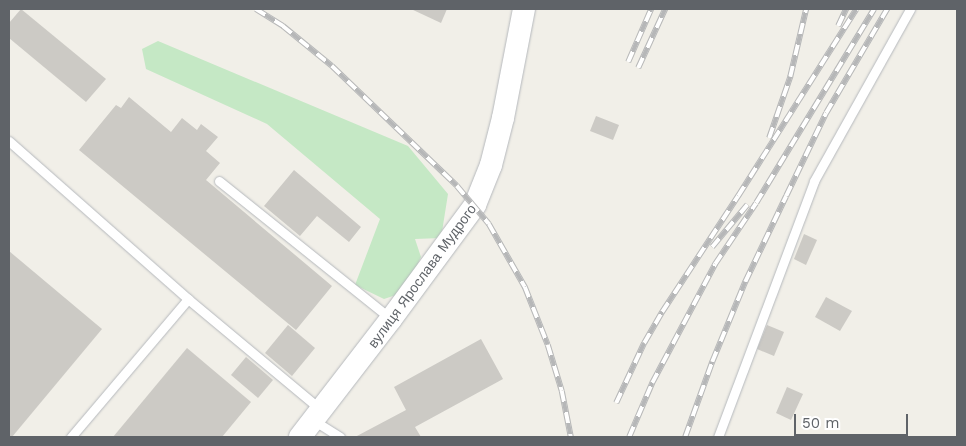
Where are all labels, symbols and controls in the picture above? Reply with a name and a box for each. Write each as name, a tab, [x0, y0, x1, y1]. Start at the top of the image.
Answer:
street label: вулиця Ярослава Мудрого	[364, 201, 480, 351]
scale bar	[796, 404, 910, 436]
text: 50 m	[802, 414, 839, 432]

